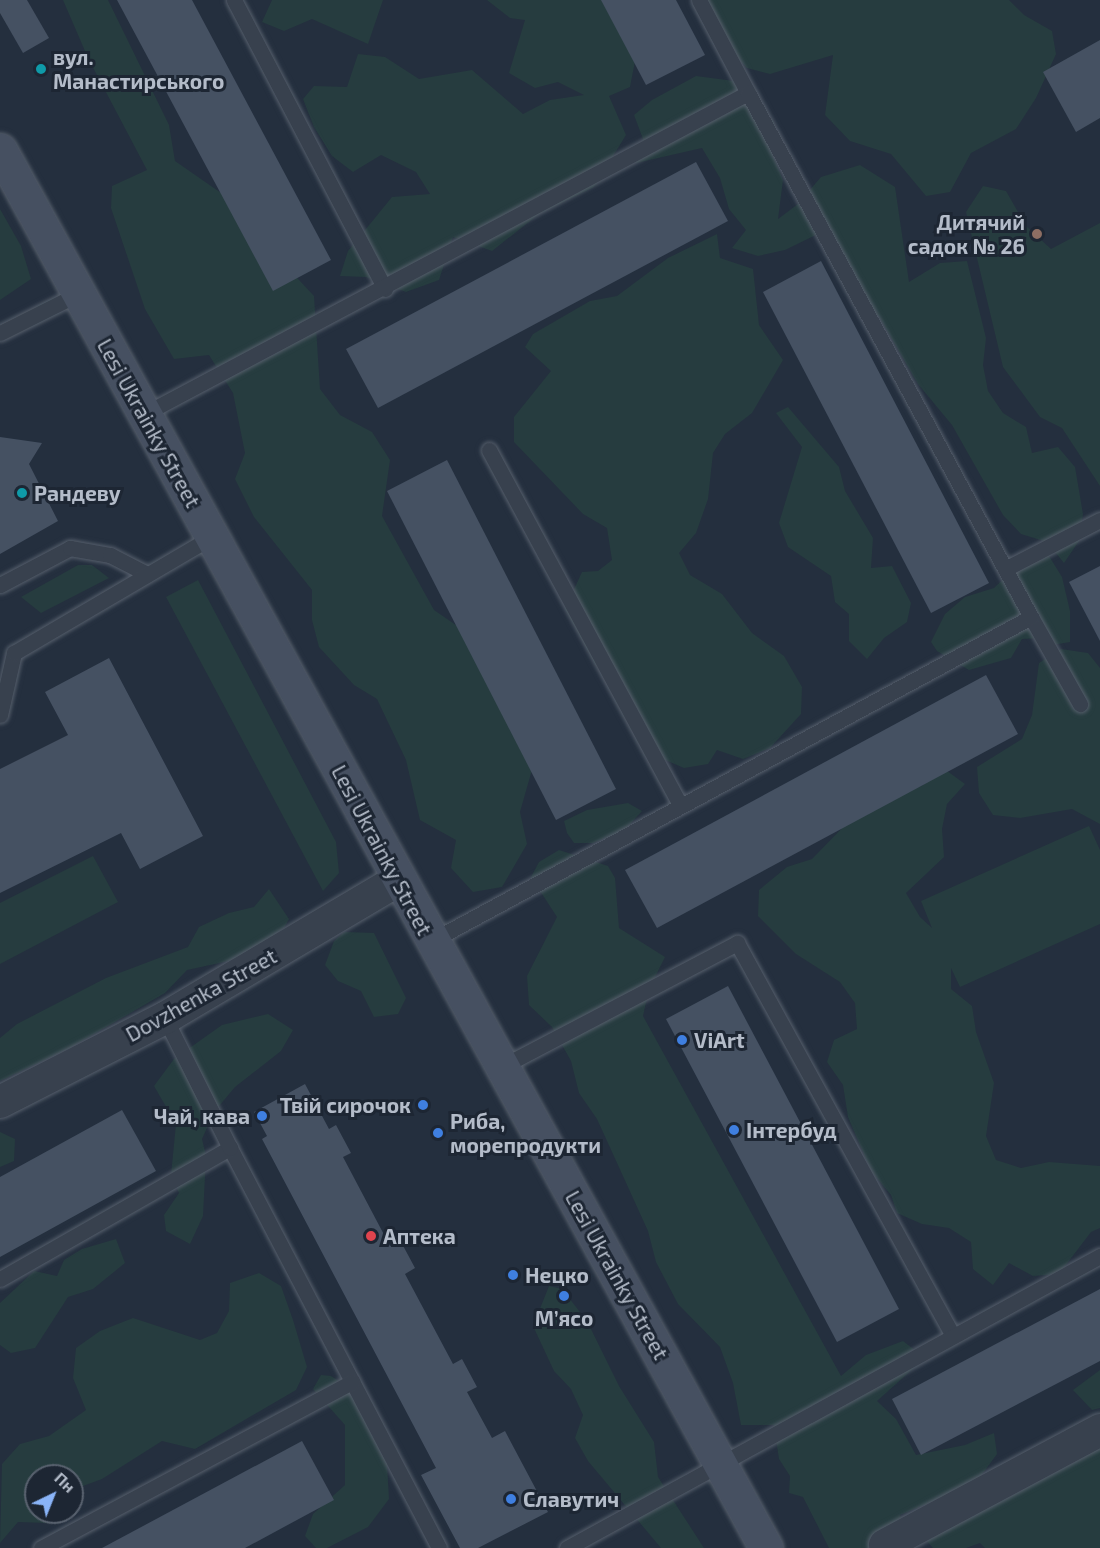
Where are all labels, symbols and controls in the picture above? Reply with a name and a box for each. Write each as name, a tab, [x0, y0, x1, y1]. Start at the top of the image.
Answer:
place label: вул. Манастирського	[53, 44, 224, 94]
marker: вул. Манастирського	[34, 62, 48, 76]
place label: Дитячий садок № 26	[908, 209, 1025, 259]
marker: Дитячий садок № 26	[1030, 227, 1044, 241]
street label: Lesi Ukrainky Street	[92, 334, 206, 512]
place label: Рандеву	[34, 480, 121, 506]
marker: Рандеву	[15, 486, 29, 500]
street label: Lesi Ukrainky Street	[326, 760, 438, 940]
street label: Dovzhenka Street	[121, 943, 281, 1047]
place label: ViArt	[694, 1027, 745, 1053]
marker: ViArt	[675, 1033, 689, 1047]
place label: Твій сирочок	[280, 1092, 411, 1118]
marker: Твій сирочок	[416, 1098, 430, 1112]
place label: Чай, кава	[154, 1103, 250, 1129]
place label: Риба, морепродукти	[450, 1108, 601, 1158]
marker: Чай, кава	[255, 1109, 269, 1123]
place label: Інтербуд	[746, 1117, 837, 1143]
marker: Інтербуд	[727, 1123, 741, 1137]
marker: Риба, морепродукти	[431, 1126, 445, 1140]
street label: Lesi Ukrainky Street	[560, 1186, 674, 1364]
place label: Аптека	[383, 1223, 456, 1249]
marker: Аптека	[364, 1229, 378, 1243]
place label: Нецко	[525, 1262, 589, 1288]
marker: Нецко	[506, 1268, 520, 1282]
marker: Мʼясо	[557, 1289, 571, 1303]
place label: Мʼясо	[535, 1305, 593, 1331]
north arrow	[24, 1464, 84, 1524]
text: Пн	[51, 1468, 79, 1496]
place label: Славутич	[523, 1486, 619, 1512]
marker: Славутич	[504, 1492, 518, 1506]

